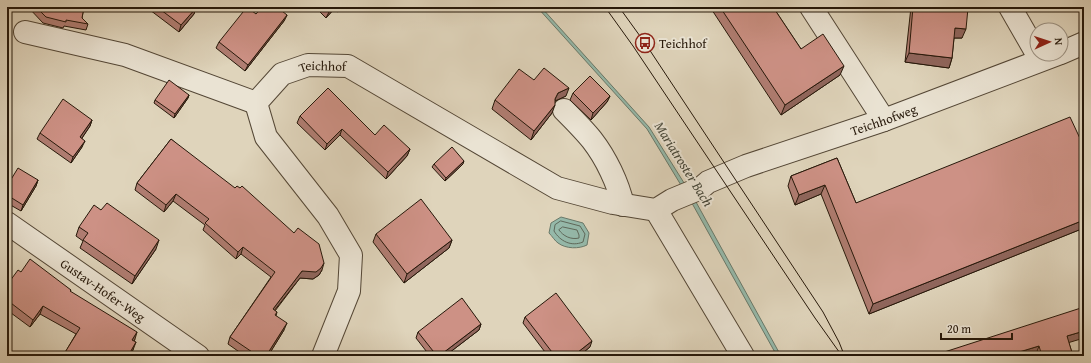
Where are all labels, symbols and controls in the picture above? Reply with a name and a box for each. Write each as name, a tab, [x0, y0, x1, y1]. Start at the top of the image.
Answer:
north arrow	[1029, 22, 1069, 62]
bus stop icon: Teichhof	[634, 32, 656, 54]
place label: Teichhof	[659, 34, 708, 53]
text: N	[1051, 37, 1067, 46]
street label: Teichhof	[296, 55, 348, 77]
street label: Teichhofweg	[848, 99, 920, 140]
water label: Mariatroster Bach	[650, 118, 718, 210]
street label: Gustav-Hofer-Weg	[57, 254, 150, 327]
scale bar	[941, 315, 1012, 341]
text: 20 m	[947, 320, 971, 337]

